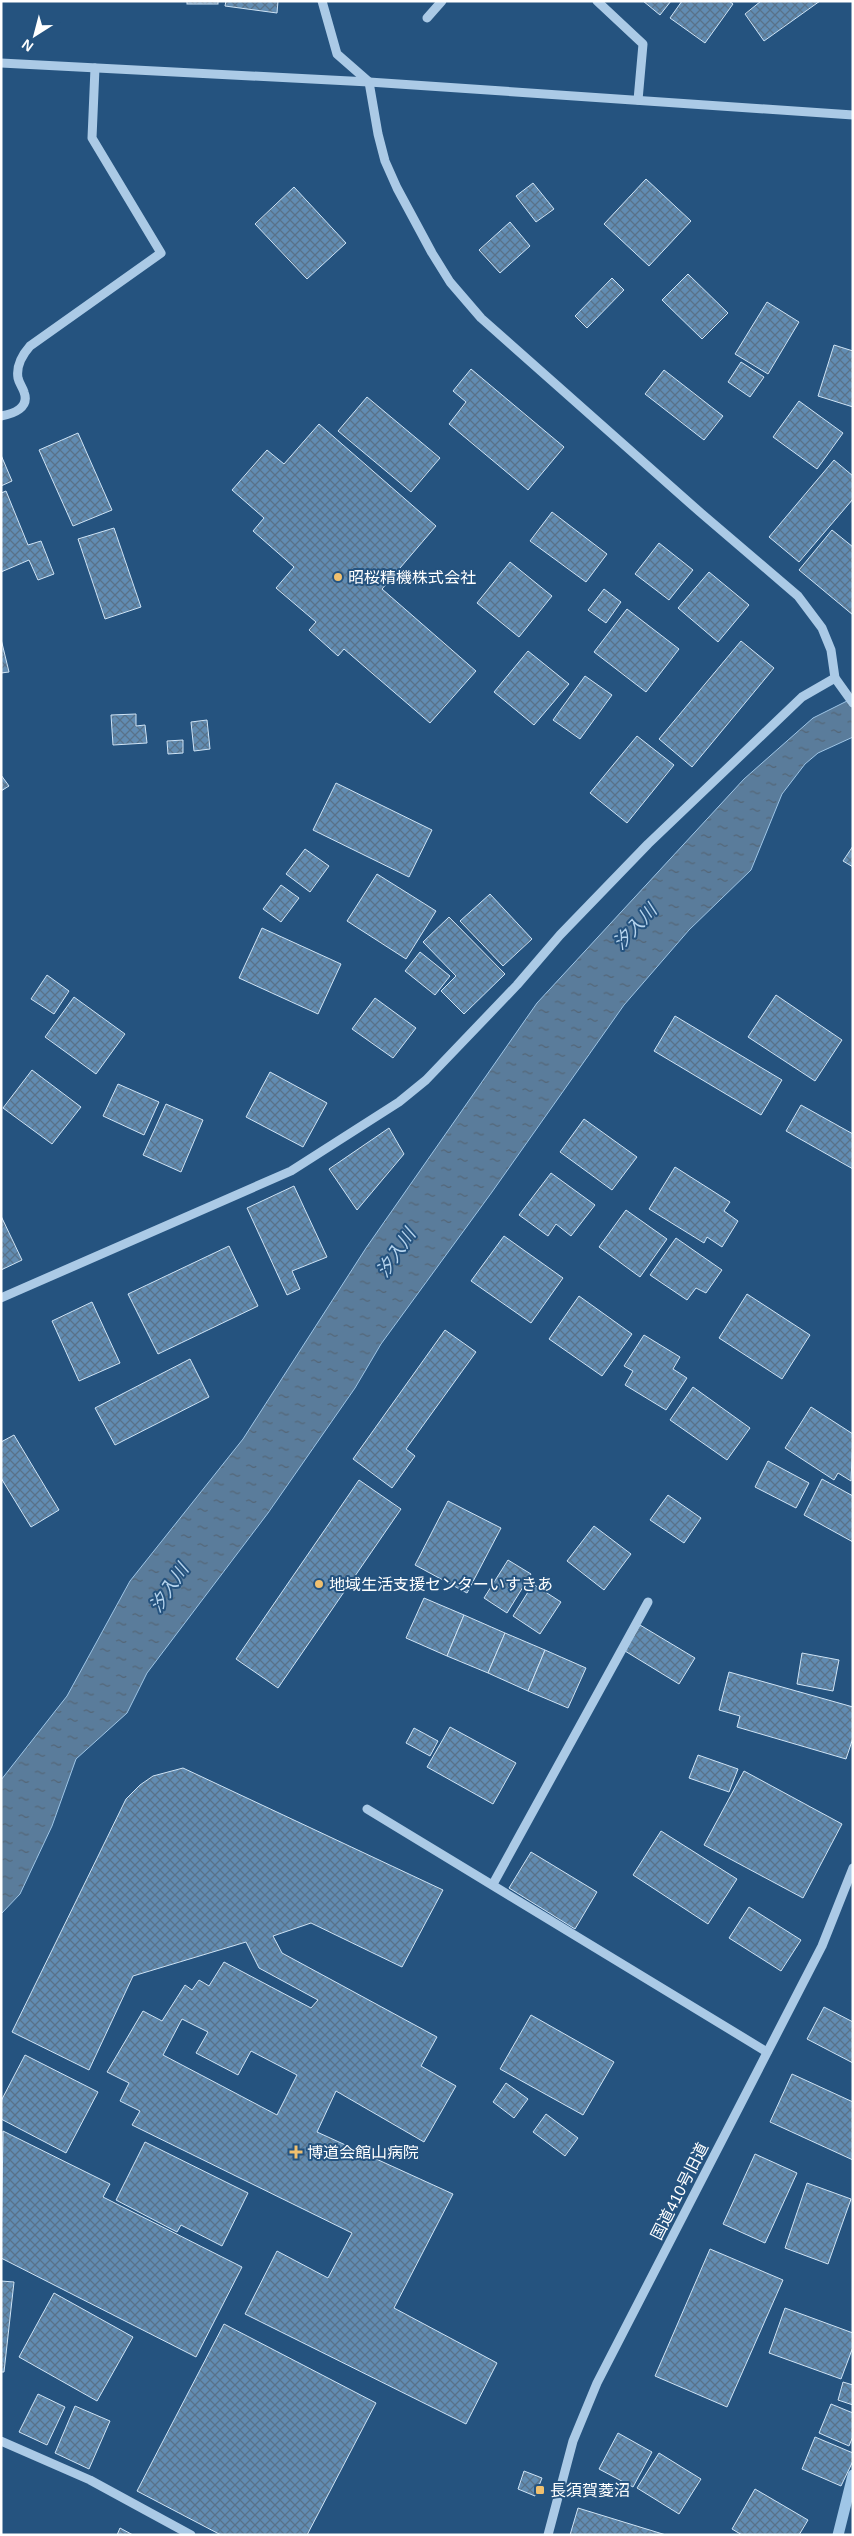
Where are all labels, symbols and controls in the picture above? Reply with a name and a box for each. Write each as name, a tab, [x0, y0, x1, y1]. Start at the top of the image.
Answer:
north arrow	[10, 10, 60, 60]
text: N	[19, 36, 36, 55]
place label: 昭桜精機株式会社	[348, 569, 476, 586]
marker: 昭桜精機株式会社	[332, 571, 344, 583]
water label: 汐入川	[609, 899, 662, 954]
water label: 汐入川	[373, 1223, 421, 1281]
water label: 汐入川	[146, 1558, 194, 1616]
place label: 地域生活支援センターいすきあ	[329, 1576, 553, 1593]
marker: 地域生活支援センターいすきあ	[313, 1578, 325, 1590]
street label: 国道410号旧道	[648, 2140, 711, 2243]
place label: 博道会館山病院	[307, 2144, 419, 2161]
marker: 博道会館山病院	[289, 2145, 303, 2159]
place label: 長須賀菱沼	[550, 2482, 630, 2499]
marker: 長須賀菱沼	[534, 2484, 546, 2496]

